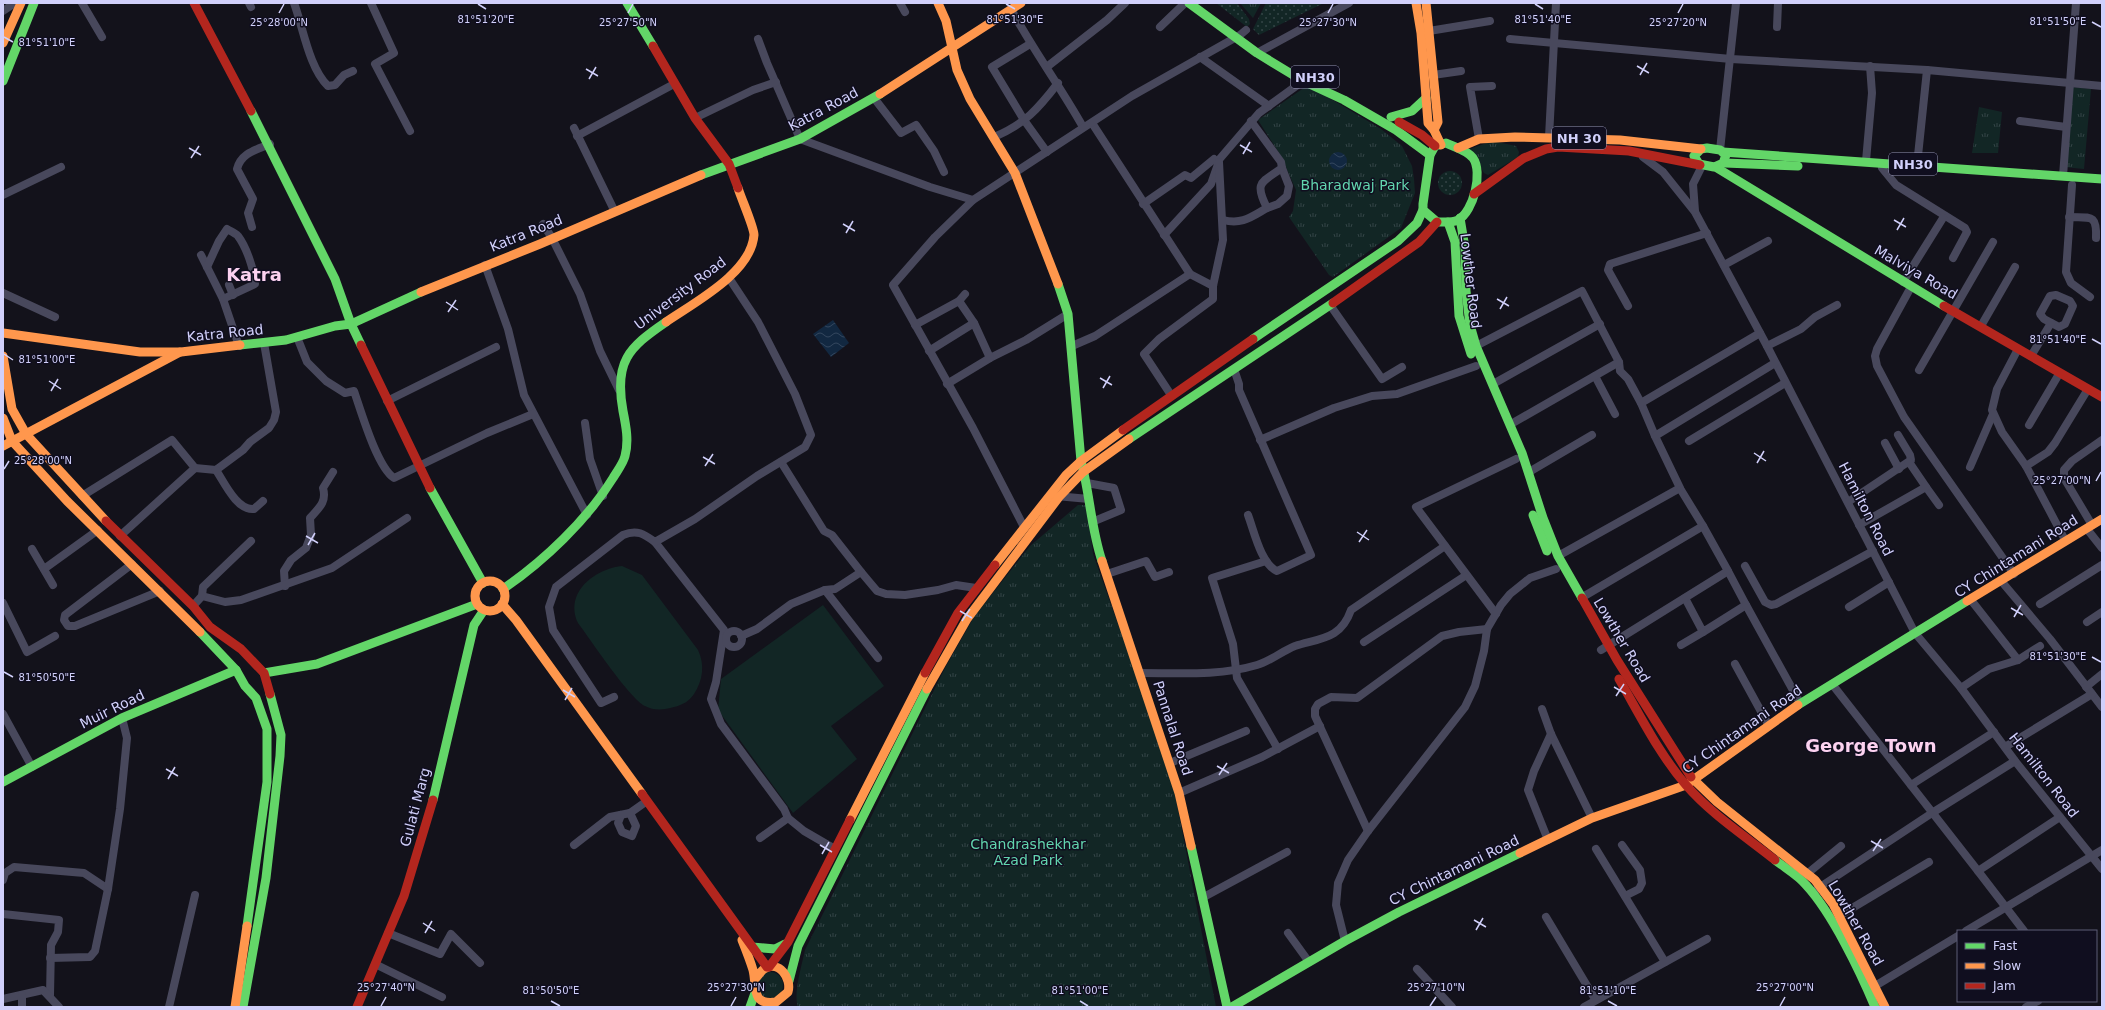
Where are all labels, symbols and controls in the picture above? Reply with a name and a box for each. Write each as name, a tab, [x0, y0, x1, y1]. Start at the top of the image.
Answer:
text: 81°51'20"E	[458, 14, 514, 25]
text: 81°51'30"E	[987, 14, 1043, 25]
text: 81°51'40"E	[1515, 14, 1571, 25]
text: 81°51'50"E	[2030, 16, 2086, 27]
text: 25°28'00"N	[250, 17, 308, 28]
text: 25°27'50"N	[599, 17, 657, 28]
text: 25°27'30"N	[1299, 17, 1357, 28]
text: 25°27'20"N	[1649, 17, 1707, 28]
text: 81°51'10"E	[19, 37, 75, 48]
road number: NH30	[1291, 66, 1339, 88]
street label: Katra Road	[785, 84, 861, 134]
road number: NH 30	[1552, 127, 1606, 149]
road number: NH30	[1889, 153, 1937, 175]
park label: Bharadwaj Park	[1301, 177, 1410, 193]
street label: Katra Road	[487, 211, 565, 255]
street label: Lowther Road	[1457, 232, 1485, 330]
street label: Malviya Road	[1872, 242, 1960, 302]
street label: University Road	[631, 253, 729, 333]
district label: Katra	[226, 264, 282, 285]
street label: Katra Road	[186, 321, 264, 345]
text: 81°51'40"E	[2030, 334, 2086, 345]
text: 81°51'00"E	[19, 354, 75, 365]
text: 25°28'00"N	[14, 455, 72, 466]
street label: Hamilton Road	[1835, 459, 1897, 559]
text: 25°27'00"N	[2033, 475, 2091, 486]
street label: CY Chintamani Road	[1951, 511, 2081, 601]
street label: Lowther Road	[1590, 595, 1654, 685]
text: 81°51'30"E	[2030, 651, 2086, 662]
text: 81°50'50"E	[19, 672, 75, 683]
street label: Pannalal Road	[1150, 679, 1196, 777]
street label: CY Chintamani Road	[1679, 682, 1805, 776]
street label: Muir Road	[77, 686, 147, 732]
street label: Hamilton Road	[2006, 729, 2082, 821]
district label: George Town	[1805, 735, 1937, 756]
street label: Gulati Marg	[397, 766, 433, 848]
street label: CY Chintamani Road	[1386, 832, 1522, 908]
park label: Chandrashekhar Azad Park	[970, 836, 1086, 868]
street label: Lowther Road	[1825, 877, 1887, 969]
legend	[1957, 930, 2097, 1002]
text: Fast	[1993, 939, 2017, 953]
text: Slow	[1993, 959, 2021, 973]
text: Jam	[1992, 979, 2016, 993]
text: 25°27'40"N	[357, 982, 415, 993]
text: 25°27'30"N	[707, 982, 765, 993]
text: 25°27'10"N	[1407, 982, 1465, 993]
text: 25°27'00"N	[1756, 982, 1814, 993]
text: 81°50'50"E	[523, 985, 579, 996]
text: 81°51'00"E	[1052, 985, 1108, 996]
text: 81°51'10"E	[1580, 985, 1636, 996]

